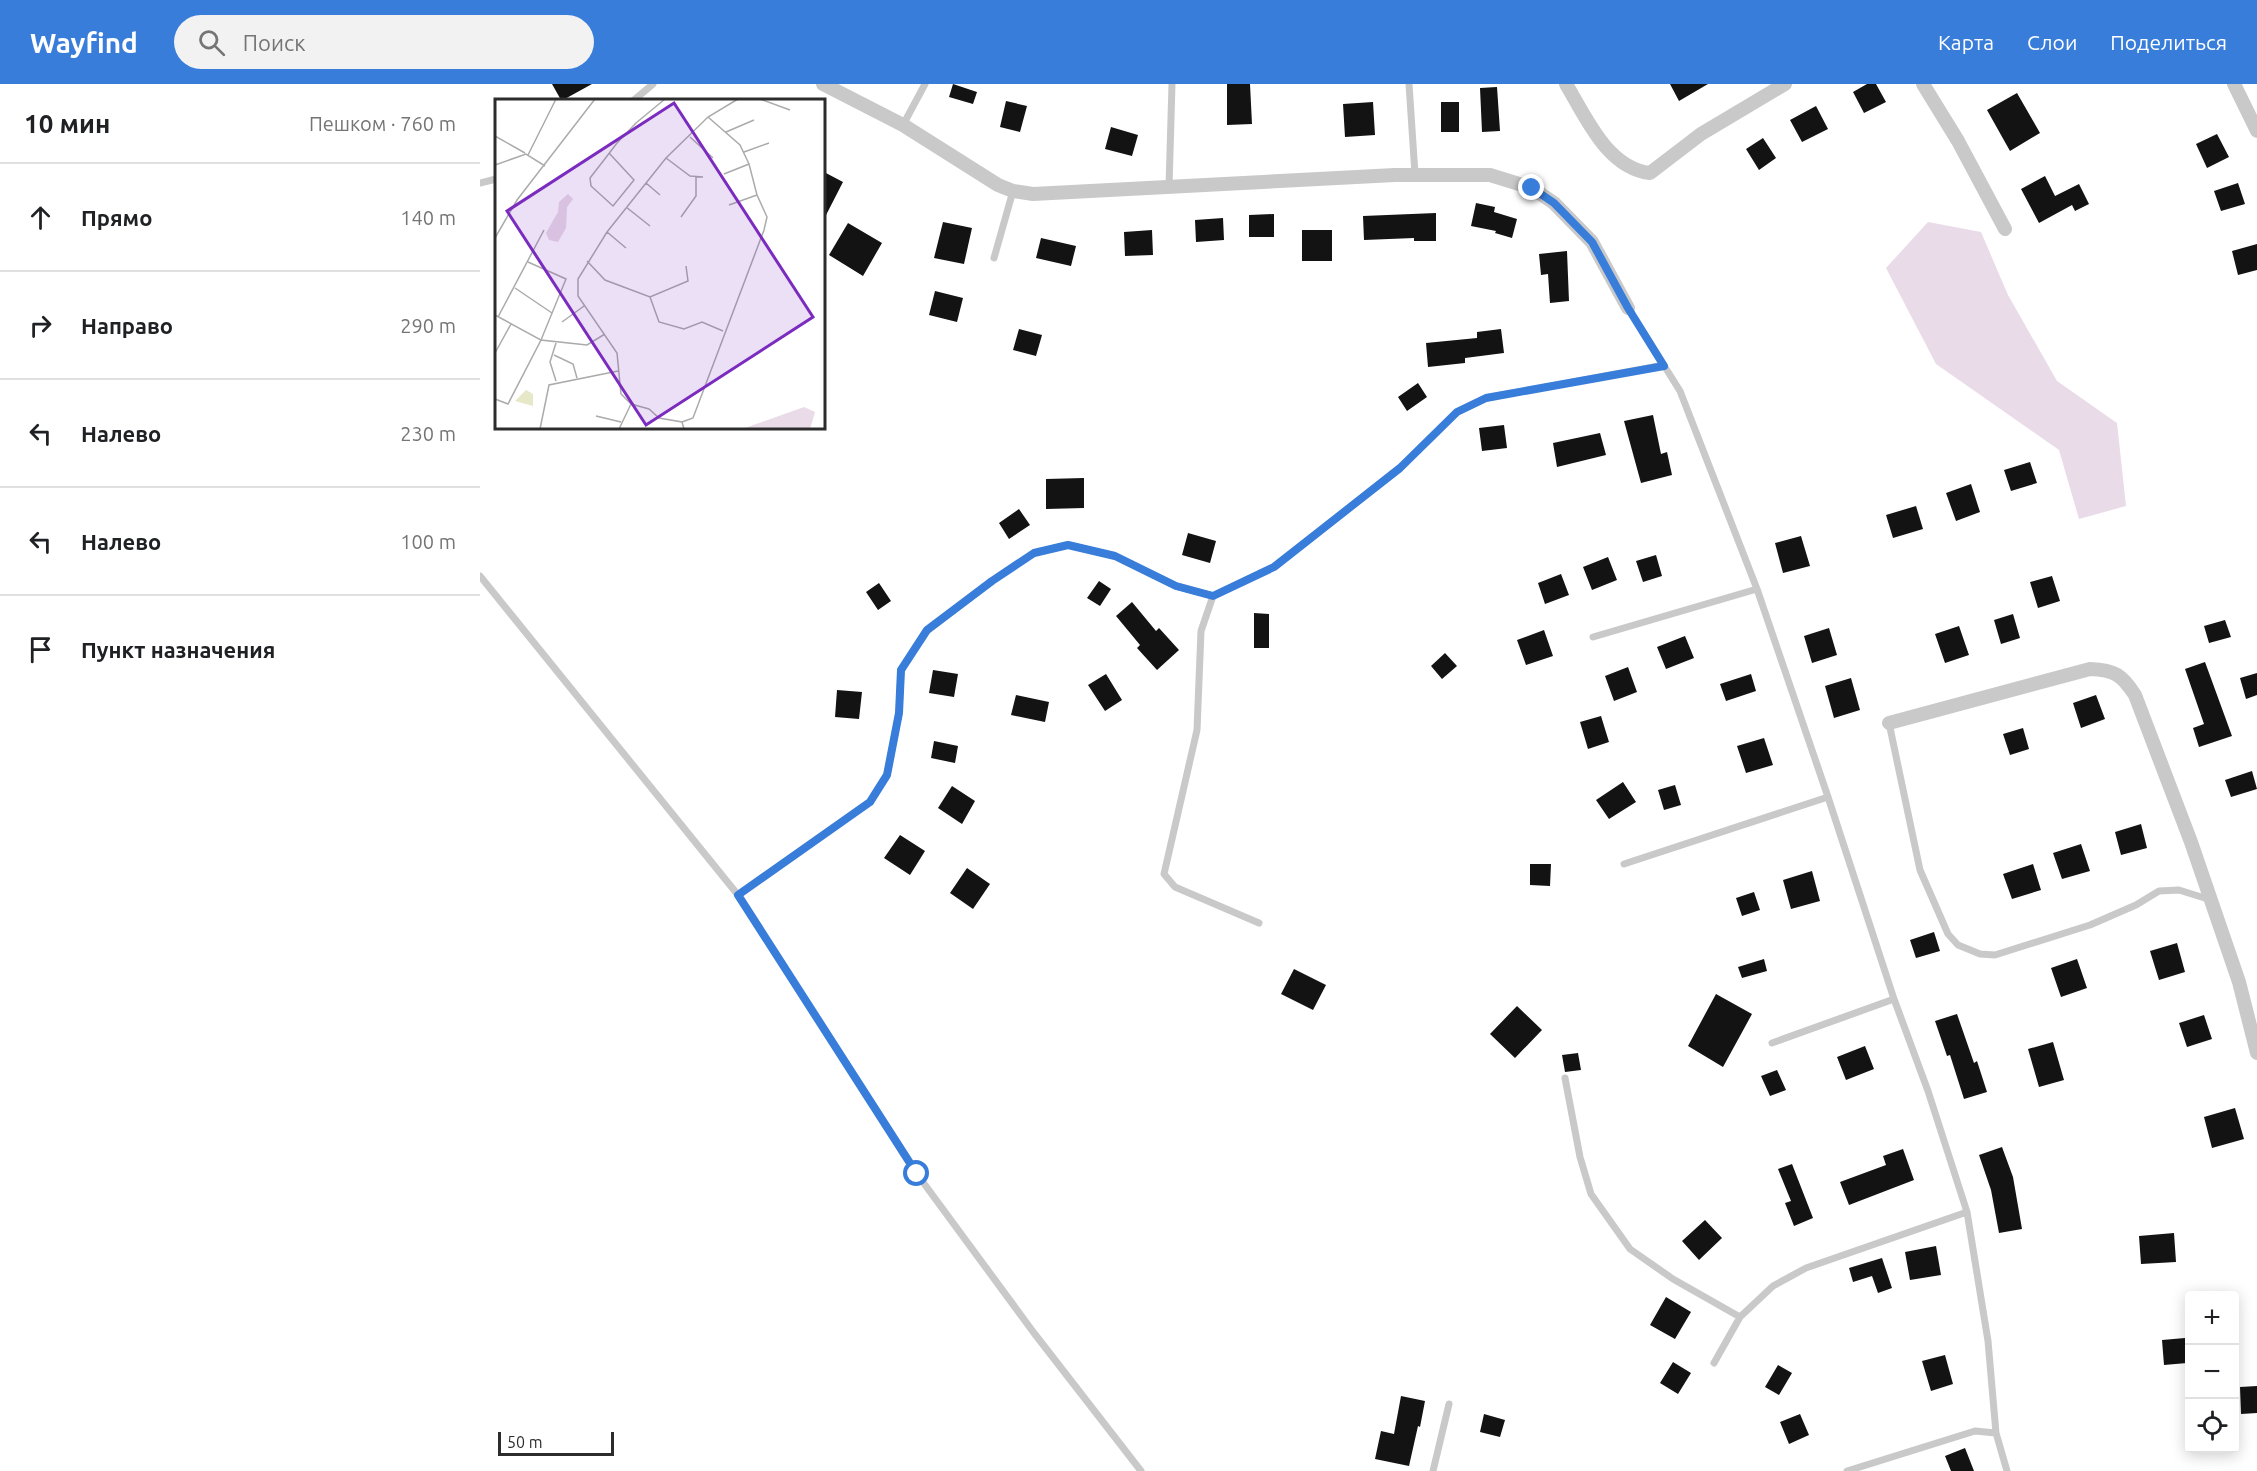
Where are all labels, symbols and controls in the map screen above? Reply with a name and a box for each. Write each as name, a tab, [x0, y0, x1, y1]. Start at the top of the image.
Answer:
search box	[174, 15, 594, 69]
icon: search	[195, 26, 228, 59]
text: Wayfind	[30, 27, 138, 58]
text: Поиск	[243, 30, 305, 55]
text: Карта	[1938, 30, 1994, 54]
text: Слои	[2027, 30, 2077, 54]
text: Поделиться	[2110, 30, 2227, 54]
inset map	[495, 99, 825, 429]
text: 10 мин	[24, 109, 110, 138]
text: Пешком · 760 m	[309, 112, 456, 135]
route end	[1518, 174, 1544, 200]
icon: ahead	[24, 201, 57, 234]
text: Прямо	[81, 205, 152, 230]
text: 140 m	[400, 206, 456, 229]
icon: right	[24, 309, 57, 342]
text: Направо	[81, 313, 173, 338]
text: 290 m	[400, 314, 456, 337]
icon: left	[24, 417, 57, 450]
text: Налево	[81, 421, 161, 446]
text: 230 m	[400, 422, 456, 445]
icon: left	[24, 525, 57, 558]
text: Налево	[81, 529, 161, 554]
text: 100 m	[400, 530, 456, 553]
icon: arrive	[24, 633, 57, 666]
text: Пункт назначения	[81, 637, 275, 662]
route start	[903, 1160, 929, 1186]
map controls	[2185, 1291, 2239, 1453]
button: +	[2185, 1291, 2239, 1345]
button: −	[2185, 1345, 2239, 1399]
button: locate	[2185, 1399, 2239, 1453]
scale bar	[498, 1429, 614, 1456]
text: 50 m	[507, 1433, 543, 1451]

